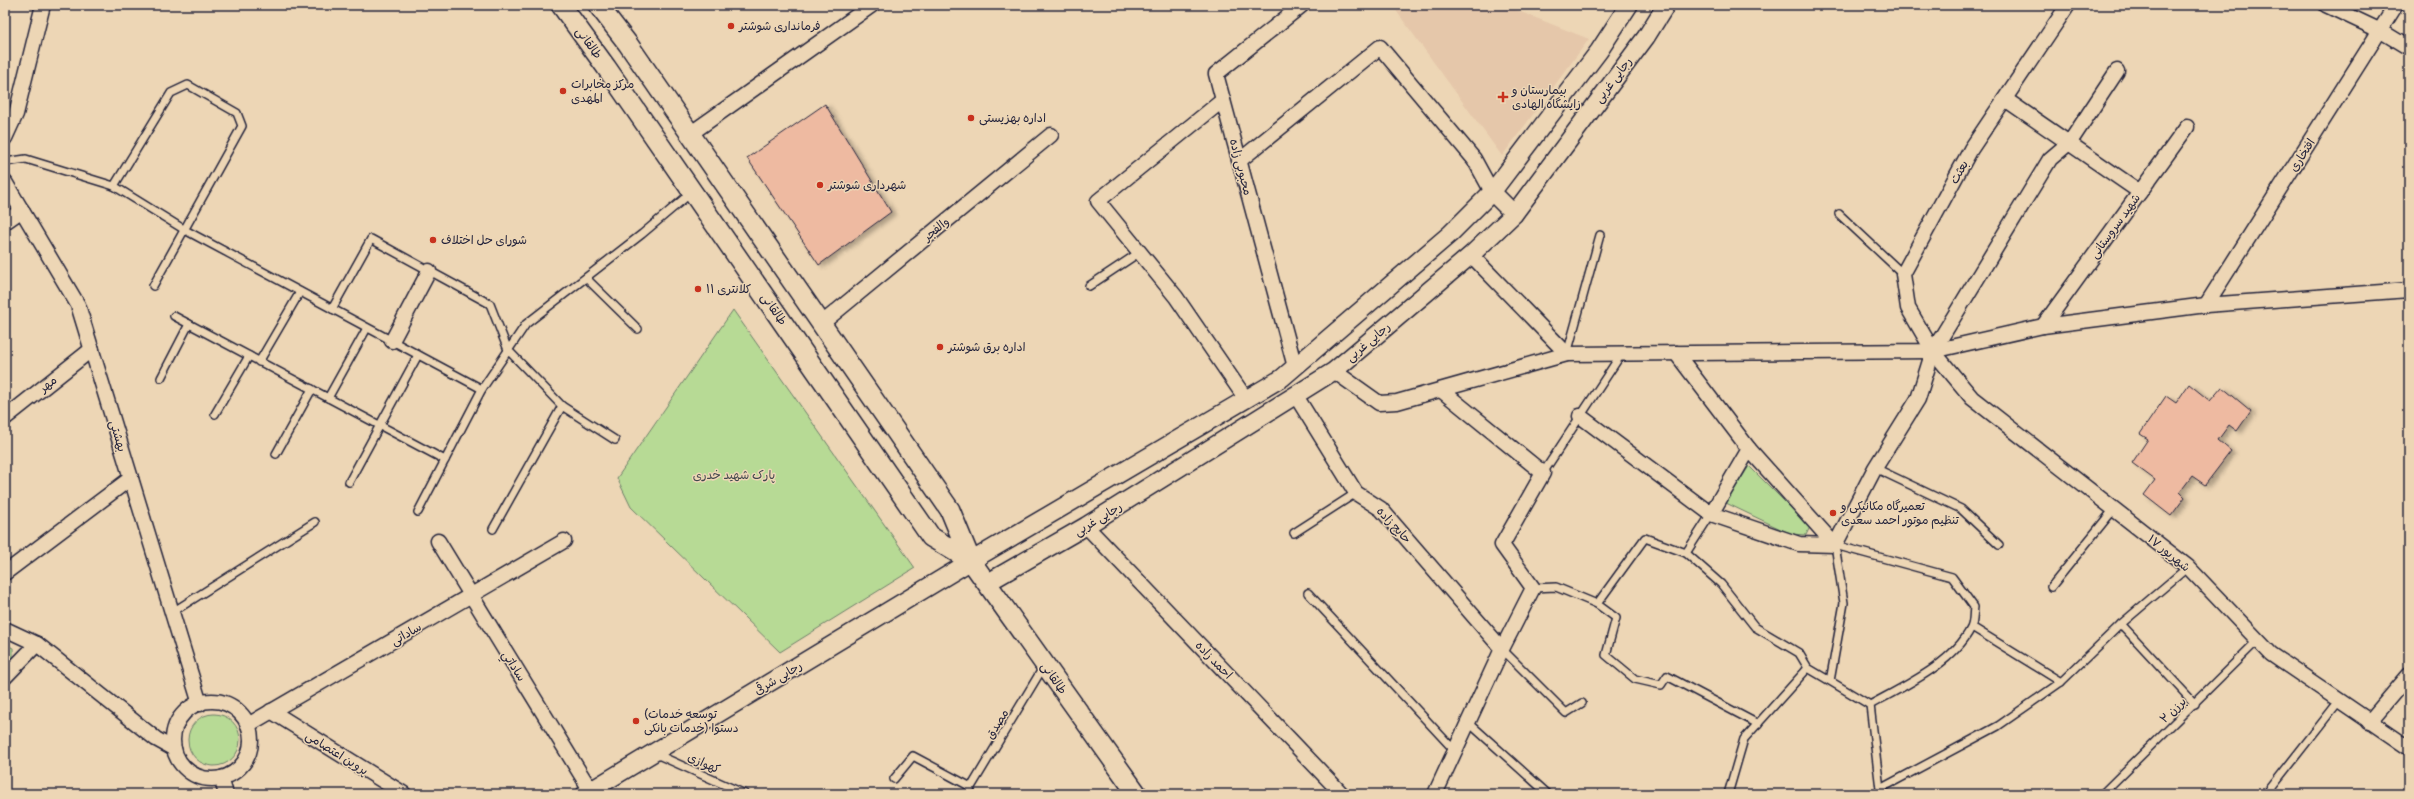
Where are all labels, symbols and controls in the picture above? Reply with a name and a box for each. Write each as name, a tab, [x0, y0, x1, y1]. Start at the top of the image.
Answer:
place label: فرمانداری شوشتر	[738, 19, 821, 34]
marker: فرمانداری شوشتر	[726, 21, 736, 31]
street label: طالقانی	[572, 24, 605, 62]
street label: رجایی غربی	[1591, 54, 1635, 106]
place label: مرکز مخابرات المهدی	[571, 77, 634, 106]
place label: بیمارستان و زایشگاه الهادی	[1511, 83, 1581, 112]
marker: مرکز مخابرات المهدی	[558, 86, 568, 96]
marker: بیمارستان و زایشگاه الهادی	[1497, 91, 1509, 103]
place label: اداره بهزیستی	[979, 111, 1046, 126]
marker: اداره بهزیستی	[966, 113, 976, 123]
street label: افتخاری	[2286, 136, 2319, 175]
street label: محبوبی زاده	[1226, 137, 1255, 197]
street label: بعثت	[1947, 158, 1972, 187]
place label: شهرداری شوشتر	[827, 178, 906, 193]
marker: شهرداری شوشتر	[815, 180, 825, 190]
street label: شهید سروستانی	[2087, 191, 2144, 262]
street label: والفجر	[919, 214, 953, 245]
place label: شورای حل اختلاف	[441, 233, 527, 248]
marker: شورای حل اختلاف	[428, 235, 438, 245]
place label: کلانتری ۱۱	[706, 282, 751, 297]
marker: کلانتری ۱۱	[693, 284, 703, 294]
street label: طالقانی	[757, 290, 790, 328]
street label: رجایی غربی	[1343, 319, 1394, 365]
place label: اداره برق شوشتر	[947, 340, 1026, 355]
marker: اداره برق شوشتر	[935, 342, 945, 352]
street label: مهر	[36, 373, 60, 397]
street label: بهشتی	[106, 419, 129, 454]
park label: پارک شهید خدری	[693, 468, 775, 483]
street label: رجایی غربی	[1072, 499, 1125, 540]
place label: تعمیرگاه مکانیکی و تنظیم موتور احمد سعدی	[1840, 499, 1959, 529]
street label: حایج زاده	[1372, 504, 1414, 547]
marker: تعمیرگاه مکانیکی و تنظیم موتور احمد سعدی	[1828, 508, 1838, 518]
street label: ۱۷ شهریور	[2144, 532, 2193, 575]
street label: ساداتی	[388, 620, 424, 649]
street label: احمد زاده	[1192, 638, 1235, 683]
street label: ساداتي	[496, 648, 529, 686]
street label: رجایی شرقی	[752, 658, 805, 699]
street label: طالقانی	[1037, 659, 1070, 697]
street label: برزن ۲	[2157, 694, 2190, 727]
place label: (توسعه خدمات دستوا (خدمات بانکی	[644, 707, 739, 736]
street label: مصدق	[983, 707, 1012, 742]
marker: (توسعه خدمات دستوا (خدمات بانکی	[631, 716, 641, 726]
street label: پروین اعتصامی	[303, 728, 371, 779]
street label: کهوازی	[685, 750, 722, 777]

